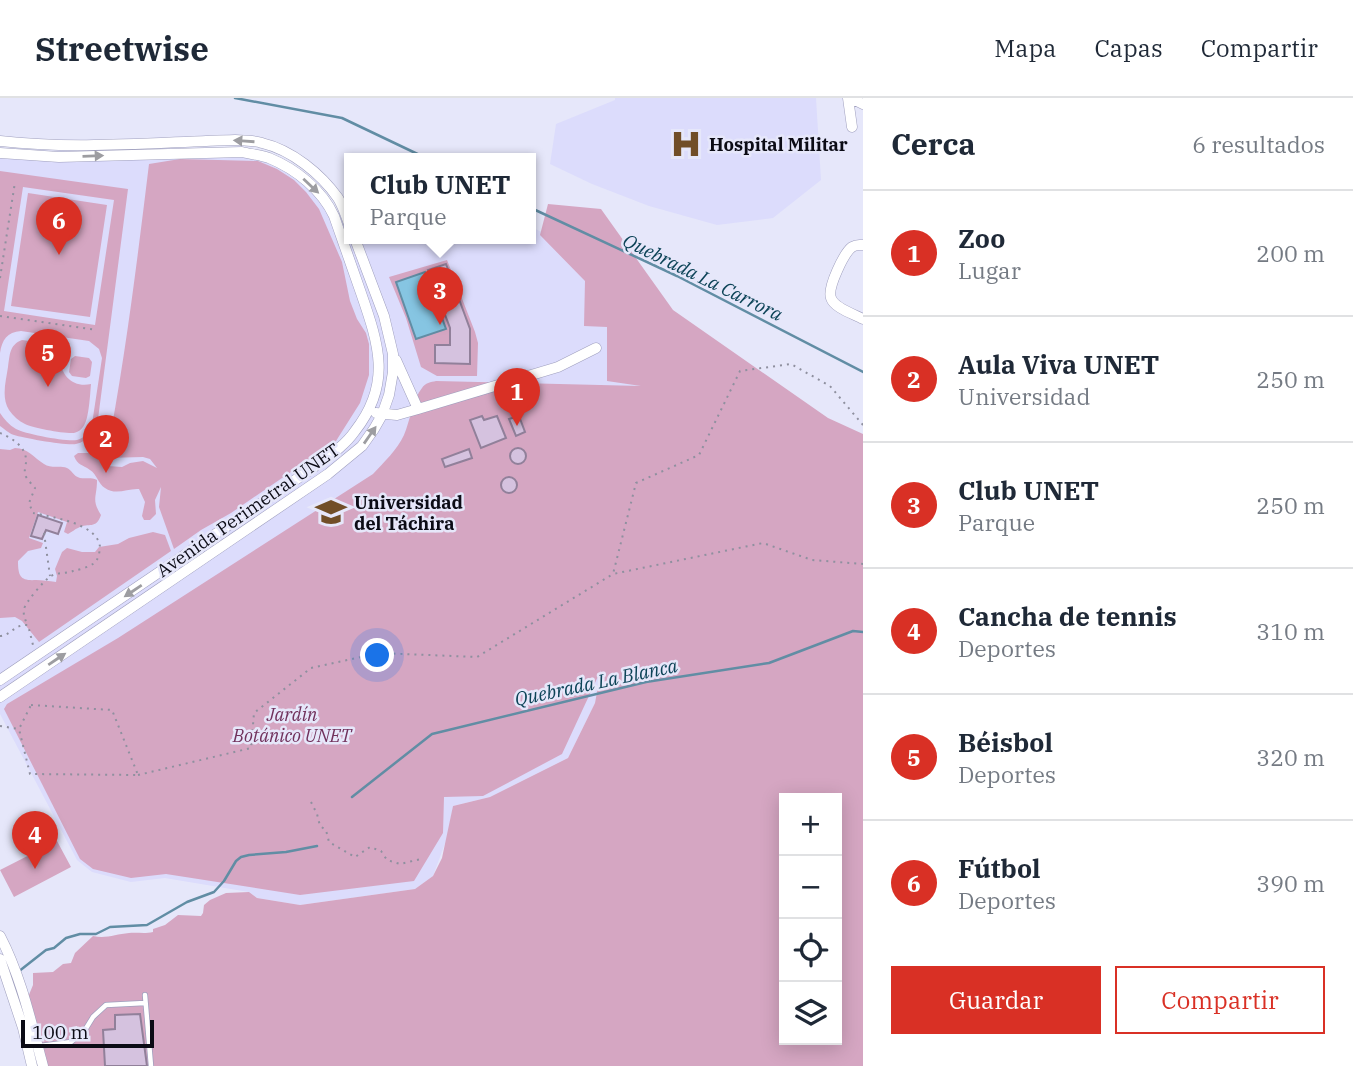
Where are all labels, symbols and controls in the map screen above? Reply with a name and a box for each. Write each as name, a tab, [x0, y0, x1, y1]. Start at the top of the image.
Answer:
text: Streetwise	[35, 27, 209, 70]
text: Mapa	[994, 32, 1056, 64]
text: Capas	[1094, 32, 1163, 64]
text: Compartir	[1201, 32, 1318, 64]
text: Cerca	[891, 124, 976, 163]
hospital icon: Hospital Militar	[669, 127, 703, 161]
text: 6 resultados	[1192, 129, 1325, 159]
place label: Hospital Militar	[709, 133, 848, 156]
one-way arrow	[233, 135, 255, 146]
one-way arrow	[82, 150, 104, 162]
popup	[344, 153, 536, 244]
text: Club UNET	[369, 167, 511, 201]
one-way arrow	[302, 178, 319, 194]
pin: 6	[36, 197, 82, 255]
text: Parque	[369, 201, 447, 231]
text: Zoo	[958, 221, 1005, 255]
water label: Quebrada La Carrora	[619, 228, 787, 326]
text: 1	[907, 238, 921, 268]
text: 200 m	[1256, 238, 1325, 268]
text: Lugar	[958, 255, 1021, 285]
pin: 3	[417, 267, 463, 325]
pin: 5	[25, 329, 71, 387]
text: Aula Viva UNET	[958, 347, 1159, 381]
text: 2	[907, 364, 921, 394]
text: 250 m	[1256, 364, 1325, 394]
pin: 1	[494, 368, 540, 426]
text: Universidad	[958, 381, 1090, 411]
pin: 2	[83, 415, 129, 473]
one-way arrow	[362, 426, 376, 444]
street label: Avenida Perimetral UNET	[152, 438, 344, 582]
text: Club UNET	[958, 473, 1099, 507]
text: 3	[907, 490, 921, 520]
text: 250 m	[1256, 490, 1325, 520]
place label: Universidad del Táchira	[354, 491, 463, 535]
school or university icon: Universidad del Táchira	[314, 495, 348, 529]
text: Parque	[958, 507, 1035, 537]
one-way arrow	[124, 584, 142, 598]
text: Cancha de tennis	[958, 599, 1177, 633]
text: 4	[907, 616, 921, 646]
text: 310 m	[1256, 616, 1325, 646]
text: Deportes	[958, 633, 1056, 663]
your location	[360, 638, 394, 672]
one-way arrow	[47, 653, 66, 666]
water label: Quebrada La Blanca	[512, 653, 680, 711]
park label: Jardín Botánico UNET	[232, 703, 353, 747]
text: Béisbol	[958, 725, 1053, 759]
text: 5	[907, 742, 921, 772]
text: 320 m	[1256, 742, 1325, 772]
text: Deportes	[958, 759, 1056, 789]
map controls	[779, 793, 842, 1045]
button: +	[779, 793, 842, 856]
pin: 4	[12, 811, 58, 869]
text: Fútbol	[958, 851, 1041, 885]
button: −	[779, 856, 842, 919]
text: 6	[907, 868, 921, 898]
text: 390 m	[1256, 868, 1325, 898]
text: Deportes	[958, 885, 1056, 915]
button: locate	[779, 919, 842, 982]
button: Guardar	[891, 966, 1101, 1034]
button: Compartir	[1115, 966, 1325, 1034]
button: layers	[779, 982, 842, 1045]
scale bar	[21, 1017, 154, 1049]
text: 100 m	[32, 1020, 89, 1044]

